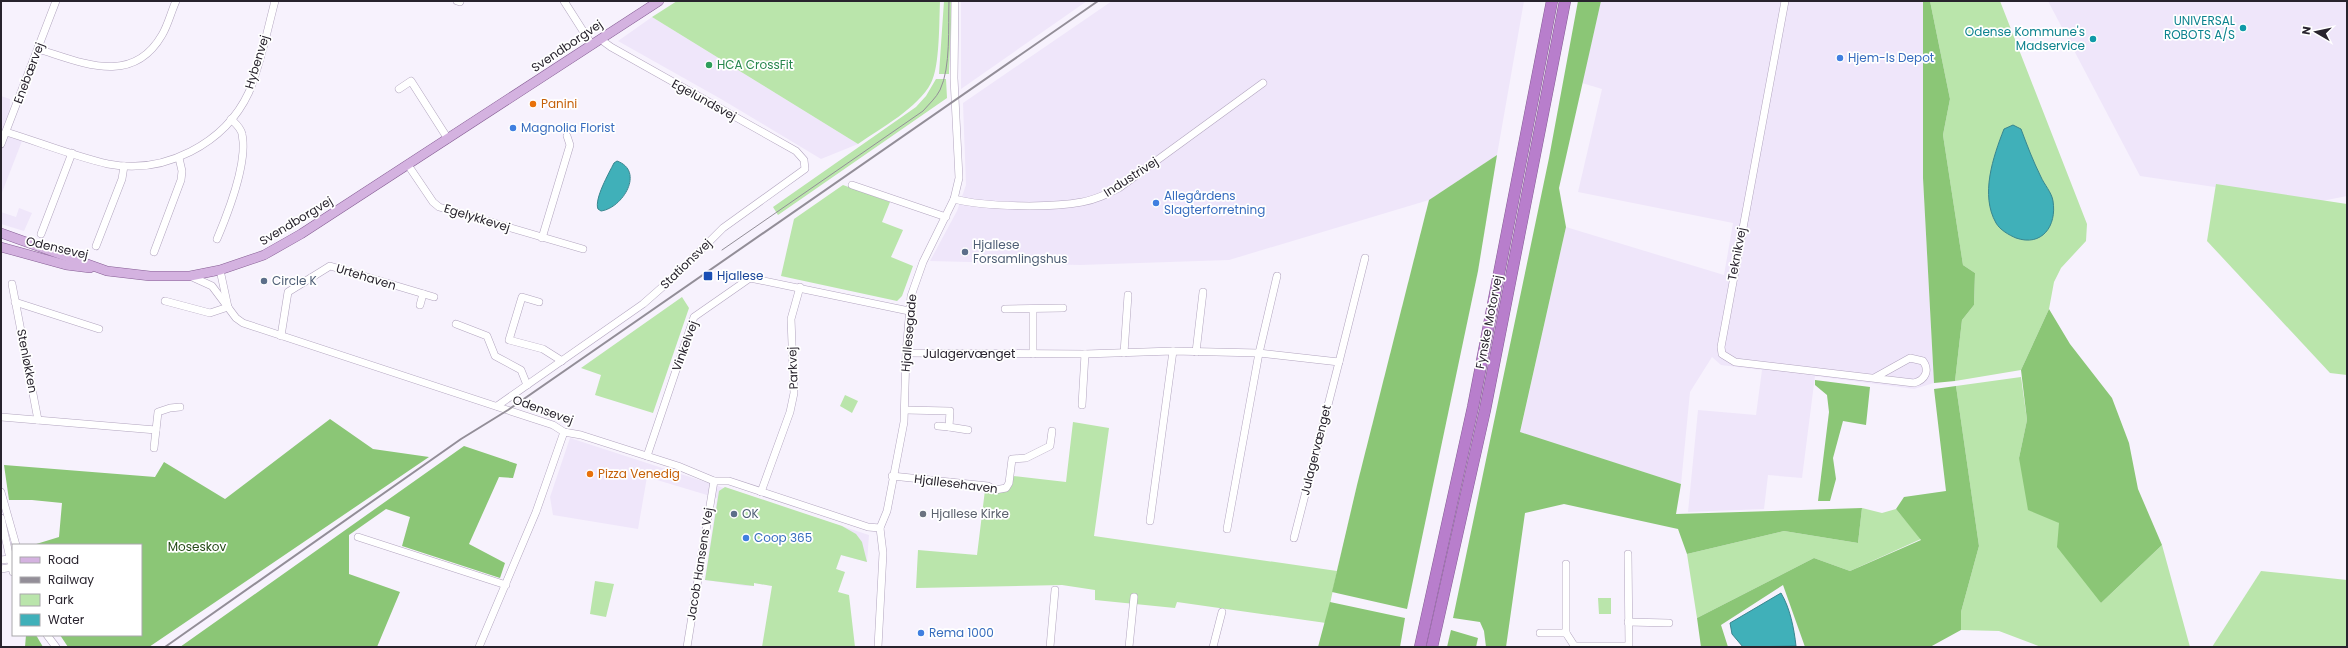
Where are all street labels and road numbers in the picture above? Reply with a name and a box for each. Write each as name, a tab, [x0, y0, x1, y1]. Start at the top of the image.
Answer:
street label: Svendborgvej	[528, 15, 606, 76]
street label: Hybenvej	[240, 33, 273, 91]
street label: Enebærvej	[9, 40, 48, 106]
street label: Egelundsvej	[669, 75, 740, 124]
street label: Industrivej	[1100, 153, 1161, 200]
street label: Svendborgvej	[256, 192, 336, 249]
street label: Egelykkevej	[442, 199, 512, 236]
street label: Teknikvej	[1723, 226, 1750, 282]
street label: Odensevej	[24, 232, 90, 263]
street label: Stationsvej	[656, 235, 715, 293]
street label: Urtehaven	[334, 259, 398, 294]
street label: Fynske Motorvej	[1471, 274, 1506, 370]
street label: Hjallesegade	[897, 293, 920, 373]
street label: Vinkelvej	[668, 318, 701, 373]
street label: Stenløkken	[13, 328, 42, 394]
street label: Julagervænget	[923, 345, 1015, 362]
street label: Parkvej	[783, 346, 802, 390]
street label: Odensevej	[510, 391, 576, 428]
street label: Julagervænget	[1296, 403, 1335, 497]
street label: Hjallesehaven	[913, 470, 999, 497]
street label: Jacob Hansens Vej	[682, 506, 717, 622]

